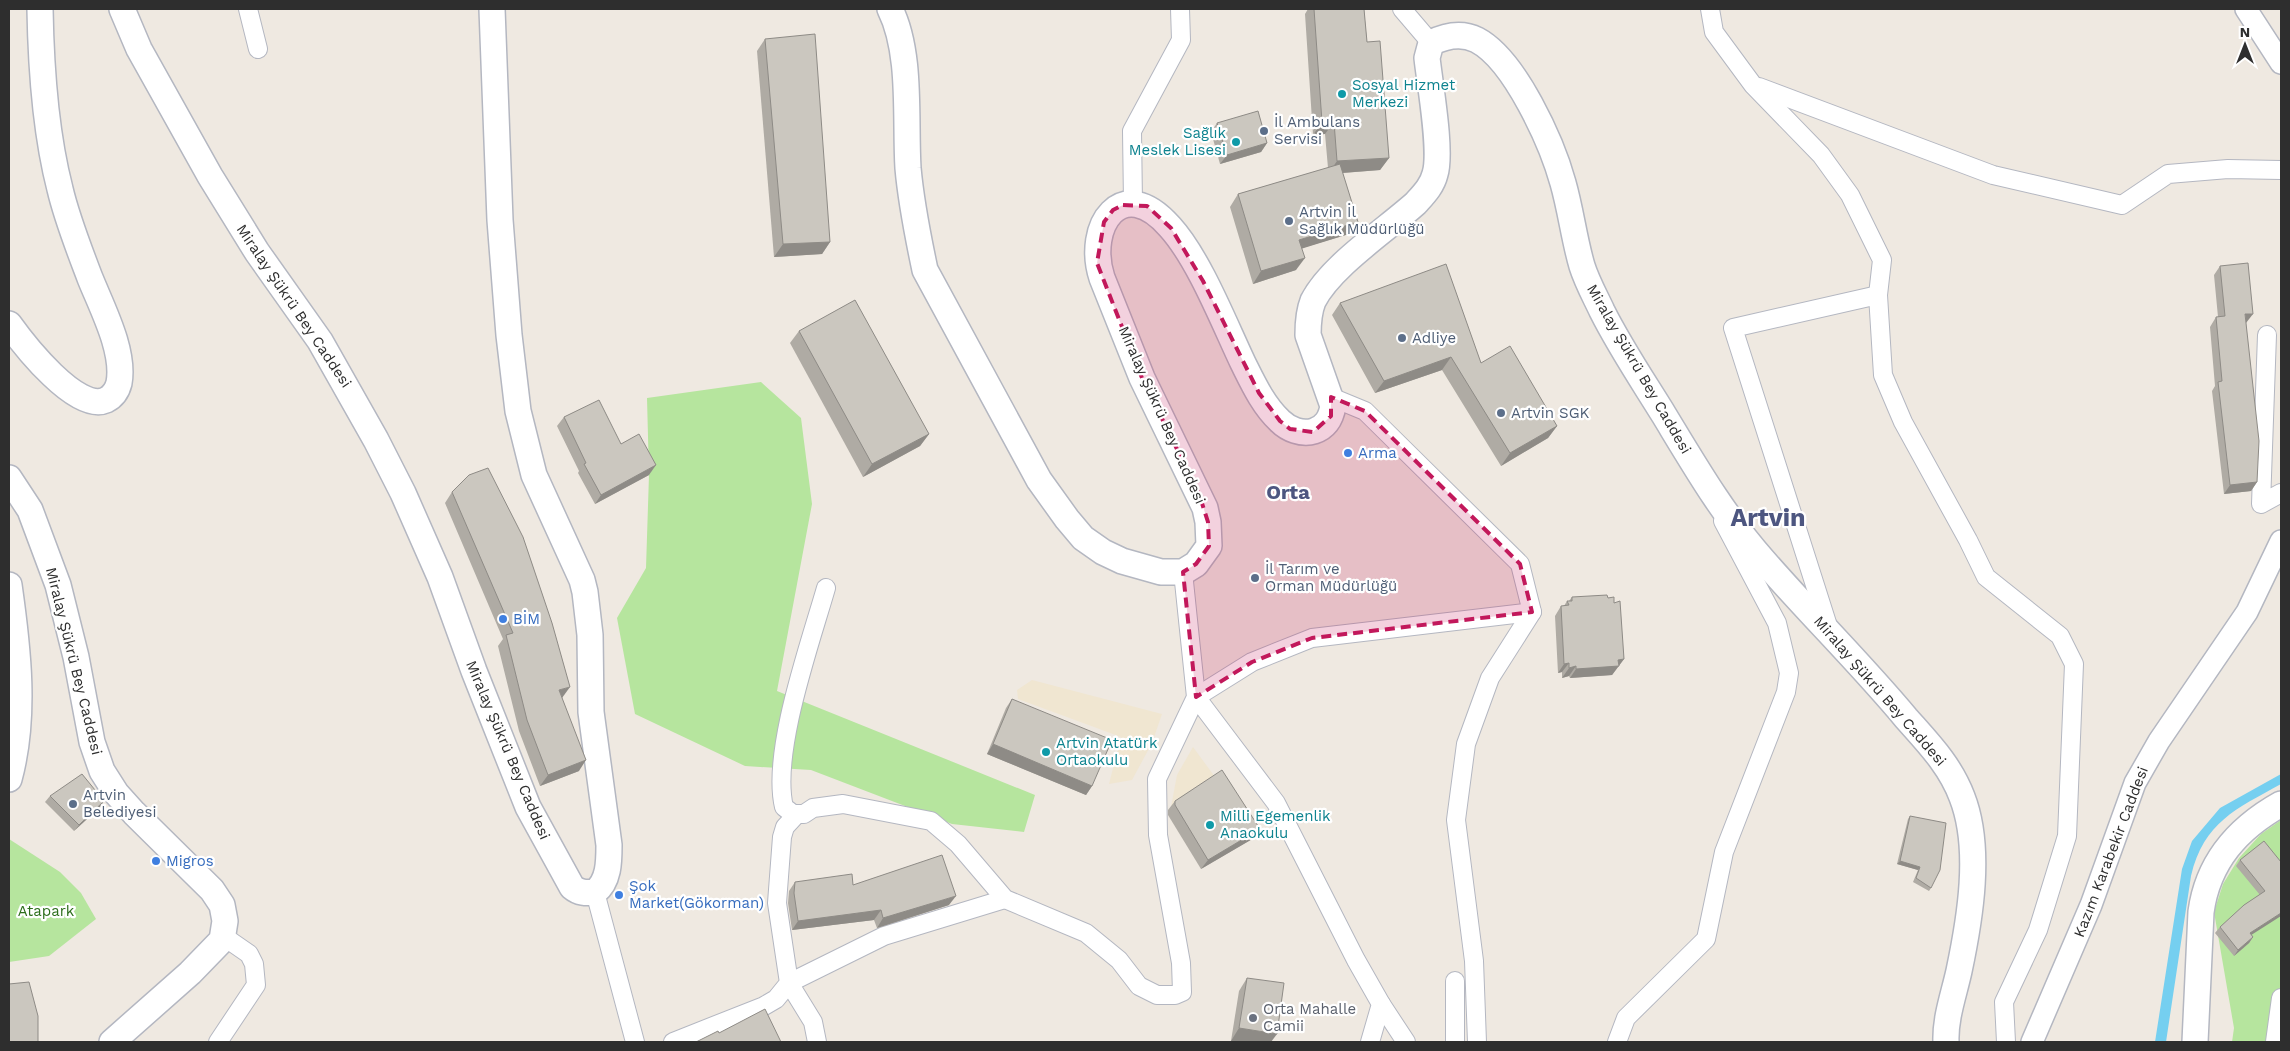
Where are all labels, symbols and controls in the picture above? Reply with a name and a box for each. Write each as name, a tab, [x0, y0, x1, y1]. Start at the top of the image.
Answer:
north arrow	[2220, 20, 2270, 70]
text: N	[2240, 24, 2250, 40]
place label: Sosyal Hizmet Merkezi	[1352, 76, 1456, 111]
marker: Sosyal Hizmet Merkezi	[1336, 88, 1348, 100]
place label: İl Ambulans Servisi	[1274, 113, 1360, 148]
place label: Sağlık Meslek Lisesi	[1129, 124, 1226, 159]
marker: İl Ambulans Servisi	[1258, 125, 1270, 137]
marker: Sağlık Meslek Lisesi	[1230, 136, 1242, 148]
place label: Artvin İl Sağlık Müdürlüğü	[1299, 203, 1425, 238]
marker: Artvin İl Sağlık Müdürlüğü	[1283, 215, 1295, 227]
street label: Miralay Şükrü Bey Caddesi	[233, 221, 355, 391]
street label: Miralay Şükrü Bey Caddesi	[1583, 281, 1695, 457]
street label: Miralay Şükrü Bey Caddesi	[1115, 323, 1209, 507]
place label: Adliye	[1412, 329, 1456, 347]
marker: Adliye	[1396, 332, 1408, 344]
place label: Artvin SGK	[1511, 404, 1590, 422]
marker: Artvin SGK	[1495, 407, 1507, 419]
place label: Arma	[1358, 444, 1397, 462]
marker: Arma	[1342, 447, 1354, 459]
district label: Orta	[1266, 480, 1310, 504]
district label: Artvin	[1730, 503, 1806, 532]
place label: İl Tarım ve Orman Müdürlüğü	[1265, 560, 1397, 595]
street label: Miralay Şükrü Bey Caddesi	[42, 565, 106, 757]
marker: İl Tarım ve Orman Müdürlüğü	[1249, 572, 1261, 584]
place label: BİM	[513, 610, 540, 628]
street label: Miralay Şükrü Bey Caddesi	[1810, 612, 1950, 770]
marker: BİM	[497, 613, 509, 625]
street label: Miralay Şükrü Bey Caddesi	[462, 658, 554, 842]
place label: Artvin Atatürk Ortaokulu	[1056, 734, 1158, 769]
marker: Artvin Atatürk Ortaokulu	[1040, 746, 1052, 758]
street label: Kazım Karabekir Caddesi	[2070, 764, 2152, 940]
place label: Artvin Belediyesi	[83, 786, 156, 821]
marker: Artvin Belediyesi	[67, 798, 79, 810]
place label: Milli Egemenlik Anaokulu	[1220, 807, 1331, 842]
marker: Milli Egemenlik Anaokulu	[1204, 819, 1216, 831]
place label: Migros	[166, 852, 214, 870]
marker: Migros	[150, 855, 162, 867]
place label: Şok Market(Gökorman)	[629, 877, 764, 912]
marker: Şok Market(Gökorman)	[613, 889, 625, 901]
park label: Atapark	[18, 902, 75, 920]
place label: Orta Mahalle Camii	[1263, 1000, 1356, 1035]
marker: Orta Mahalle Camii	[1247, 1012, 1259, 1024]

